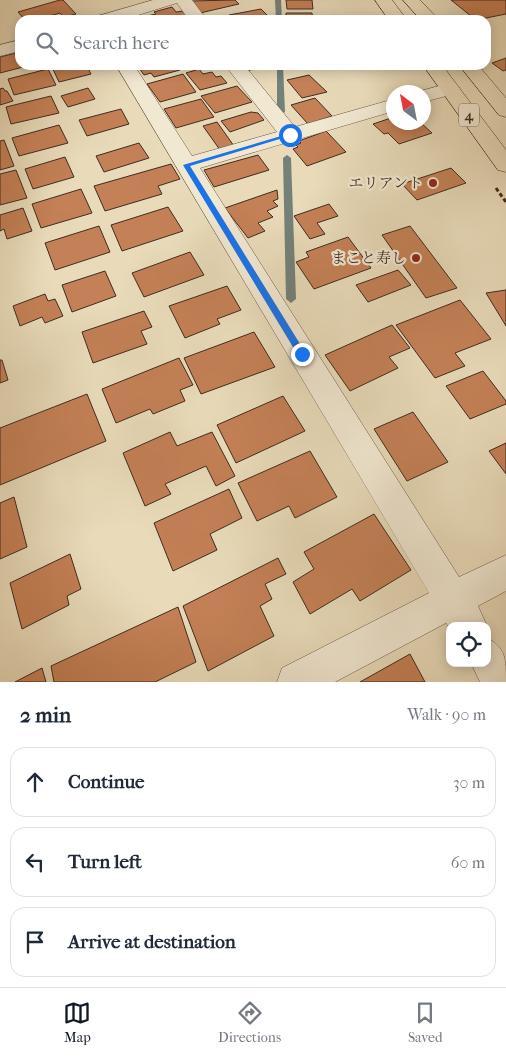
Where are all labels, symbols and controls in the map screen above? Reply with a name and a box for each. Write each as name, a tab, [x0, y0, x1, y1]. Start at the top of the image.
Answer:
search box	[15, 15, 491, 70]
icon: search	[33, 29, 61, 57]
text: Search here	[73, 32, 169, 54]
north arrow	[386, 85, 431, 130]
road number: 4	[459, 104, 479, 126]
route start	[279, 124, 302, 147]
place label: エリアント	[349, 174, 423, 192]
marker: エリアント	[427, 177, 439, 189]
place label: まこと寿し	[331, 249, 406, 267]
marker: まこと寿し	[410, 252, 422, 264]
route end	[291, 343, 314, 366]
map controls	[446, 622, 491, 667]
button: locate	[446, 622, 491, 667]
text: 2 min	[20, 703, 71, 727]
text: Walk · 90 m	[407, 705, 486, 724]
icon: ahead	[21, 768, 49, 796]
text: Continue	[68, 771, 144, 793]
text: 30 m	[453, 773, 485, 792]
icon: left	[21, 848, 49, 876]
text: Turn left	[68, 851, 142, 873]
text: 60 m	[451, 853, 485, 872]
icon: arrive	[21, 928, 49, 956]
text: Arrive at destination	[68, 931, 236, 953]
tab: Map	[63, 999, 91, 1046]
tab: Directions	[218, 999, 281, 1046]
tab: Saved	[408, 999, 443, 1046]

